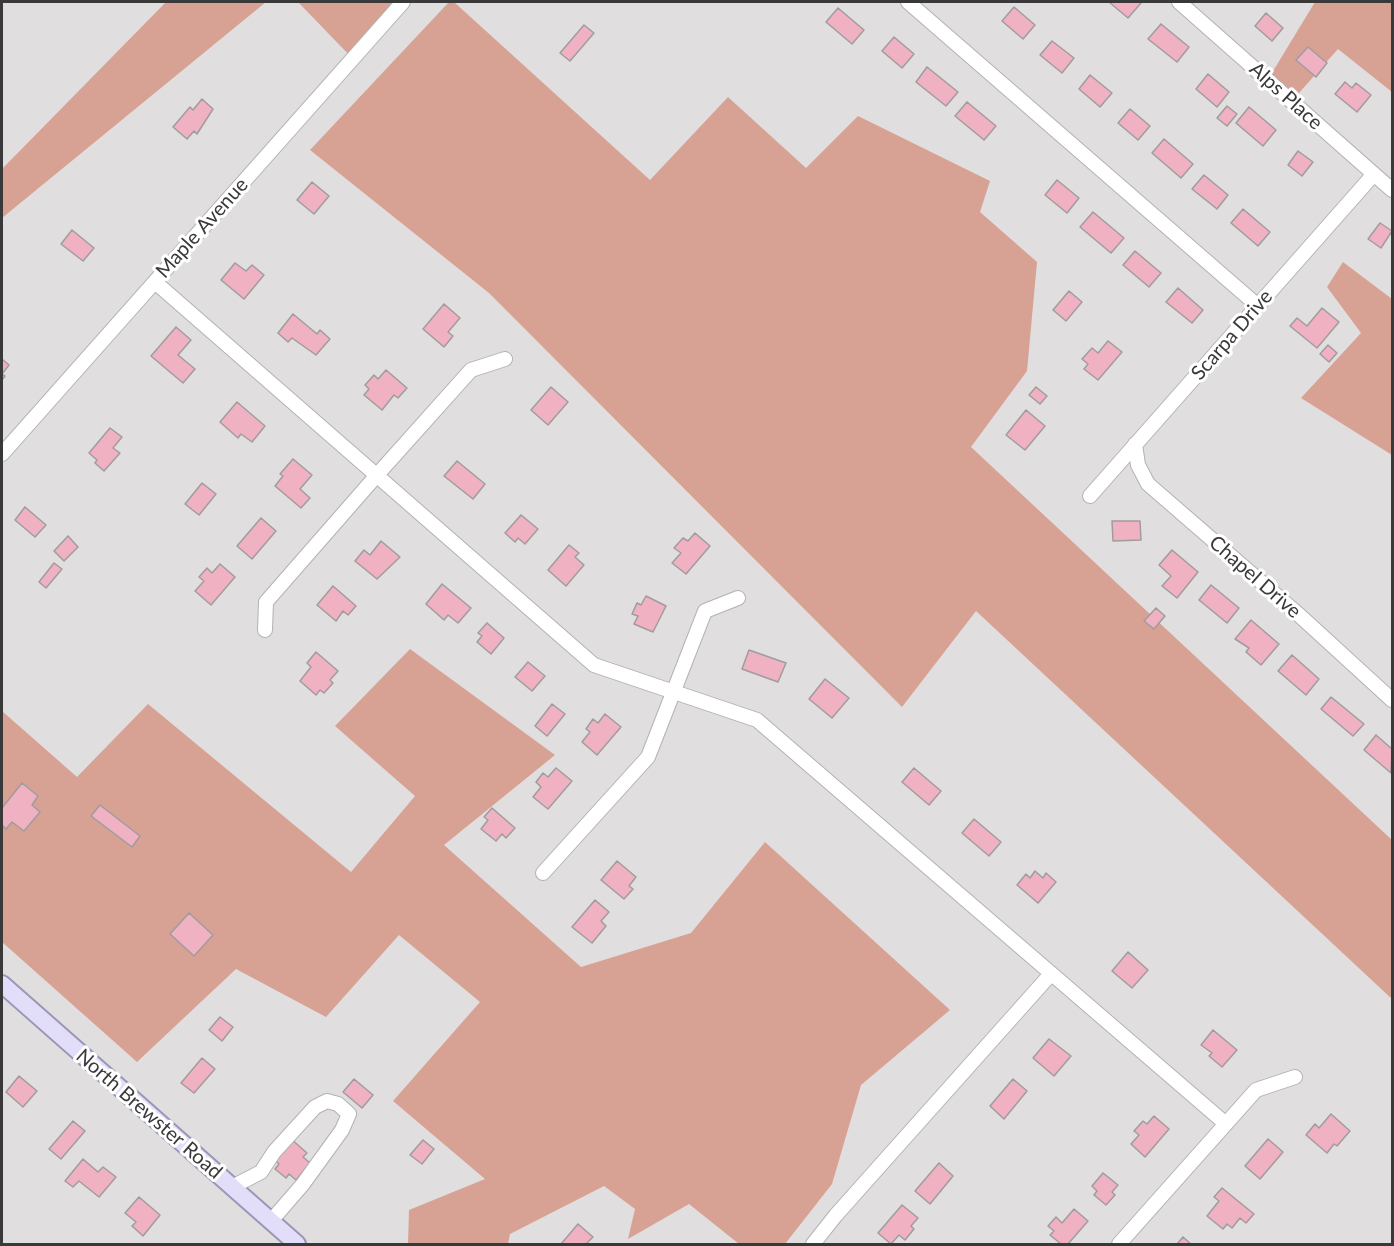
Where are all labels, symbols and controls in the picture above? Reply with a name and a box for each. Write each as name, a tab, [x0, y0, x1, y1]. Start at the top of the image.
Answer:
street label: Alps Place	[1245, 57, 1327, 135]
street label: Maple Avenue	[151, 173, 253, 283]
street label: Scarpa Drive	[1186, 285, 1278, 385]
street label: Chapel Drive	[1204, 531, 1306, 623]
street label: North Brewster Road	[71, 1044, 227, 1184]

